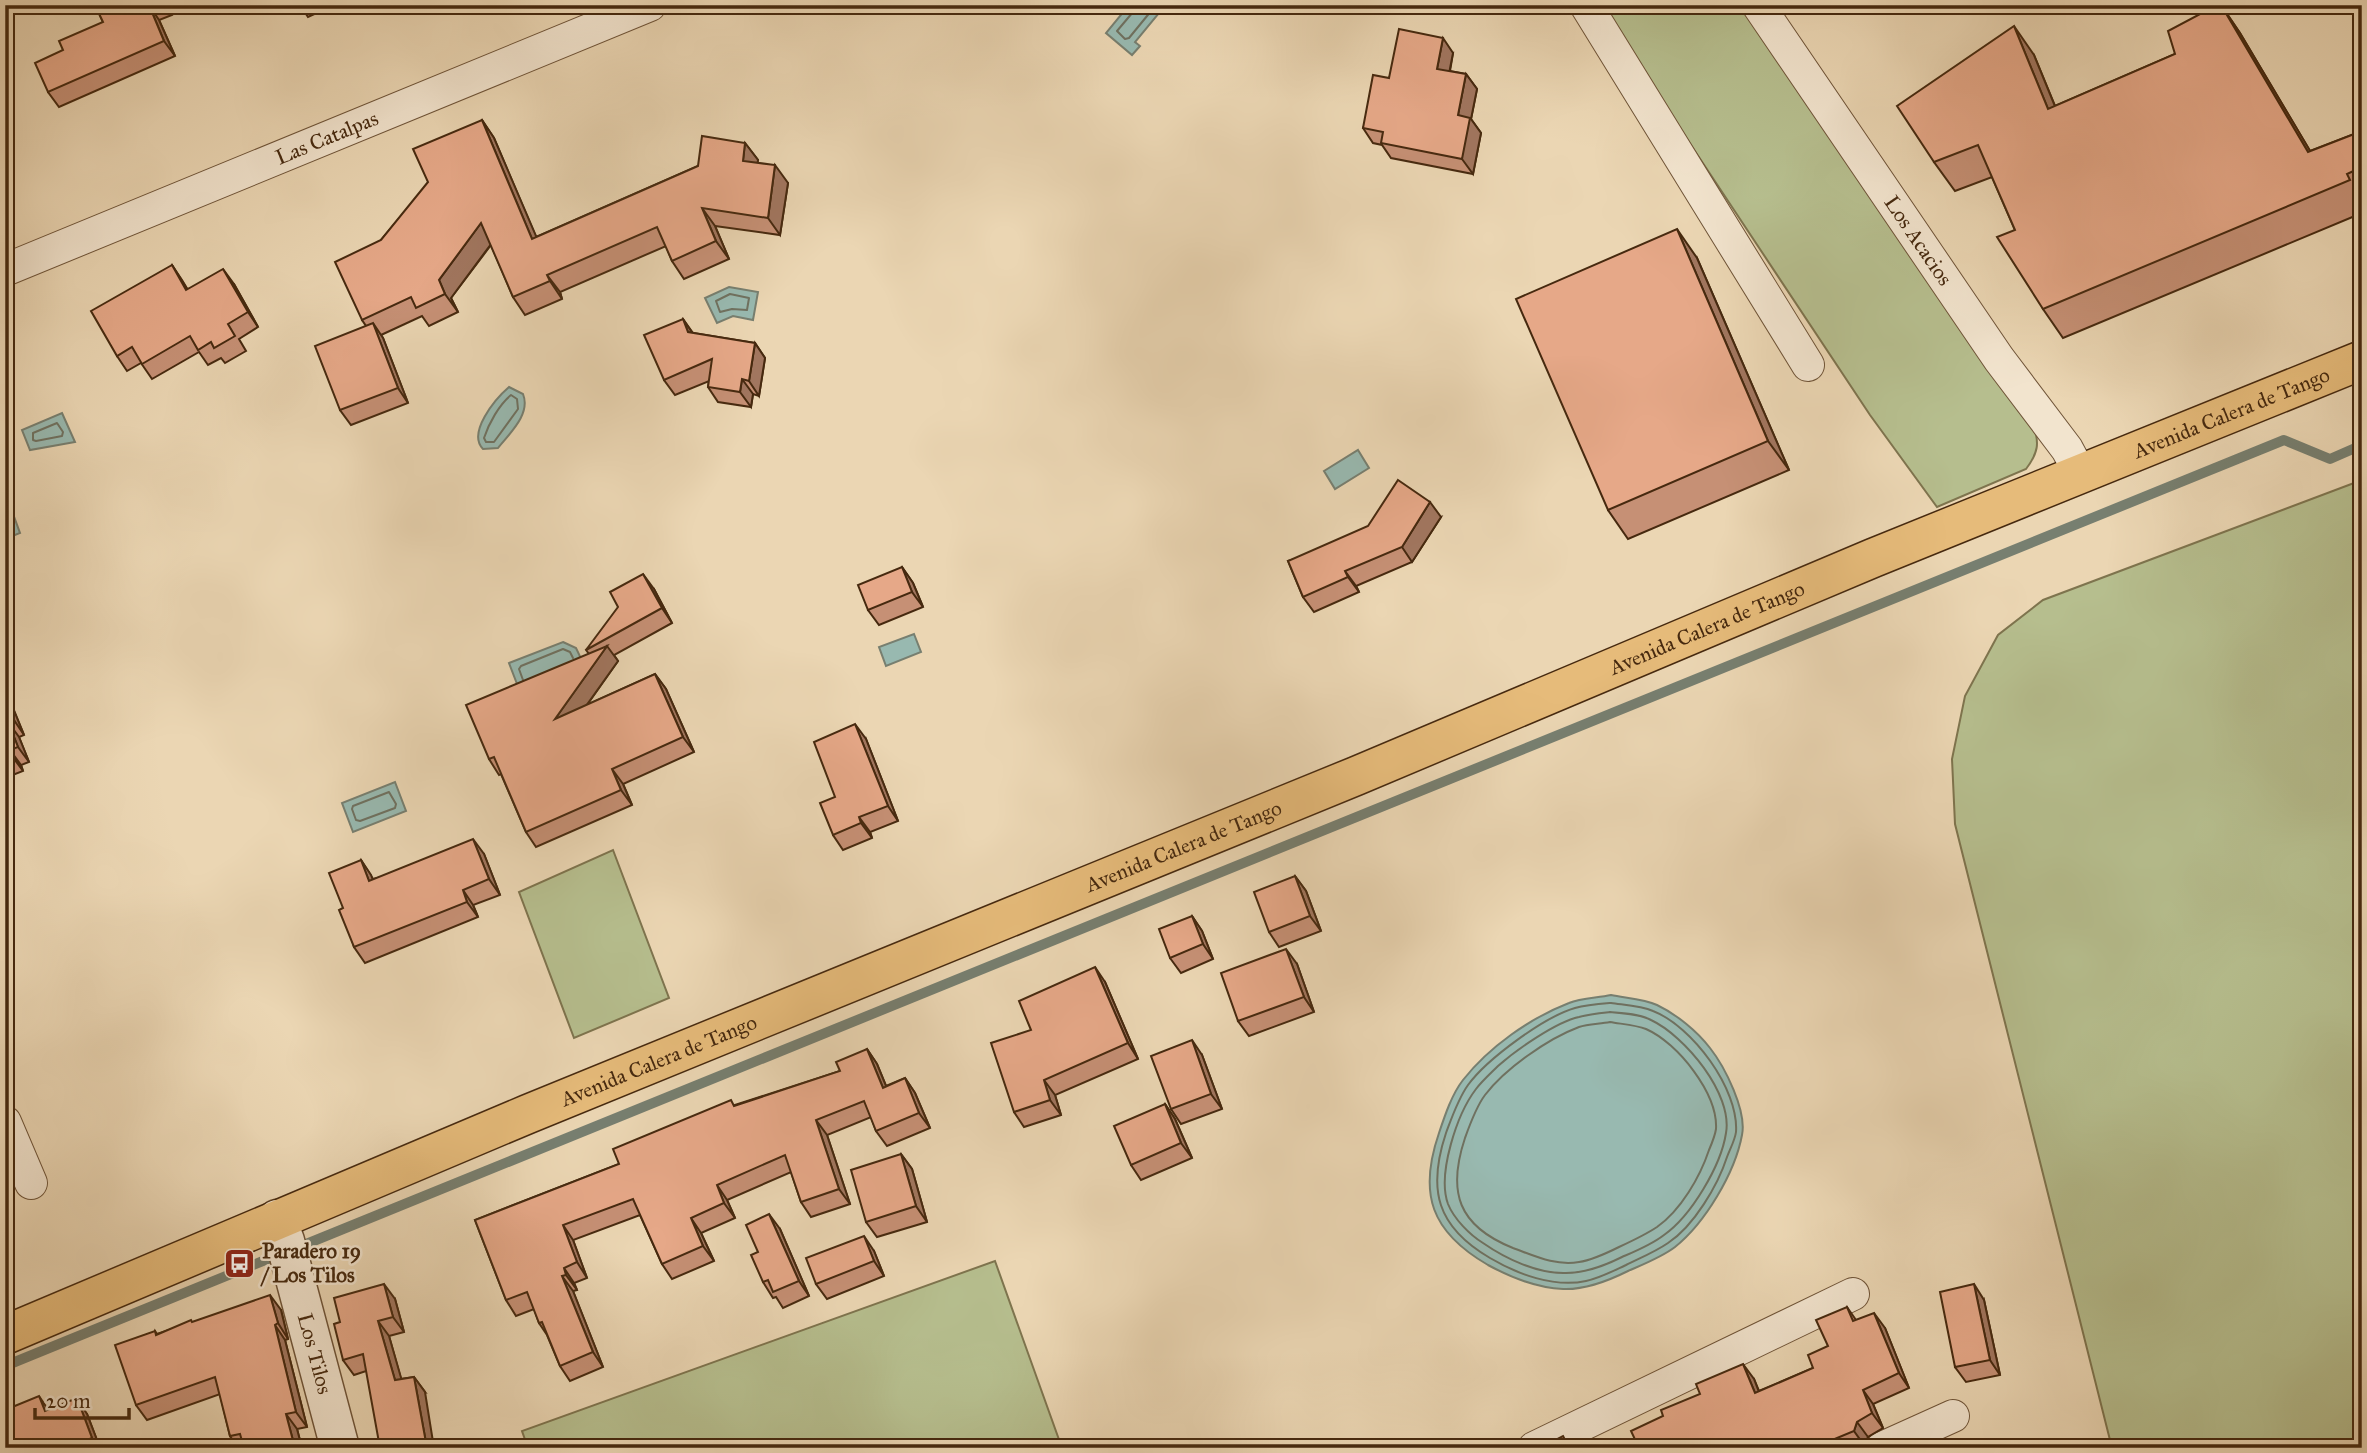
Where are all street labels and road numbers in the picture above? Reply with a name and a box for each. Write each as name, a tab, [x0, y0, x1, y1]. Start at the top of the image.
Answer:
street label: Las Catalpas	[272, 105, 382, 170]
street label: Los Acacios	[1879, 191, 1958, 291]
street label: Avenida Calera de Tango	[2129, 361, 2334, 465]
street label: Avenida Calera de Tango	[1604, 575, 1809, 681]
street label: Avenida Calera de Tango	[1081, 795, 1286, 898]
street label: Avenida Calera de Tango	[556, 1009, 761, 1113]
street label: Los Tilos	[292, 1310, 338, 1397]

